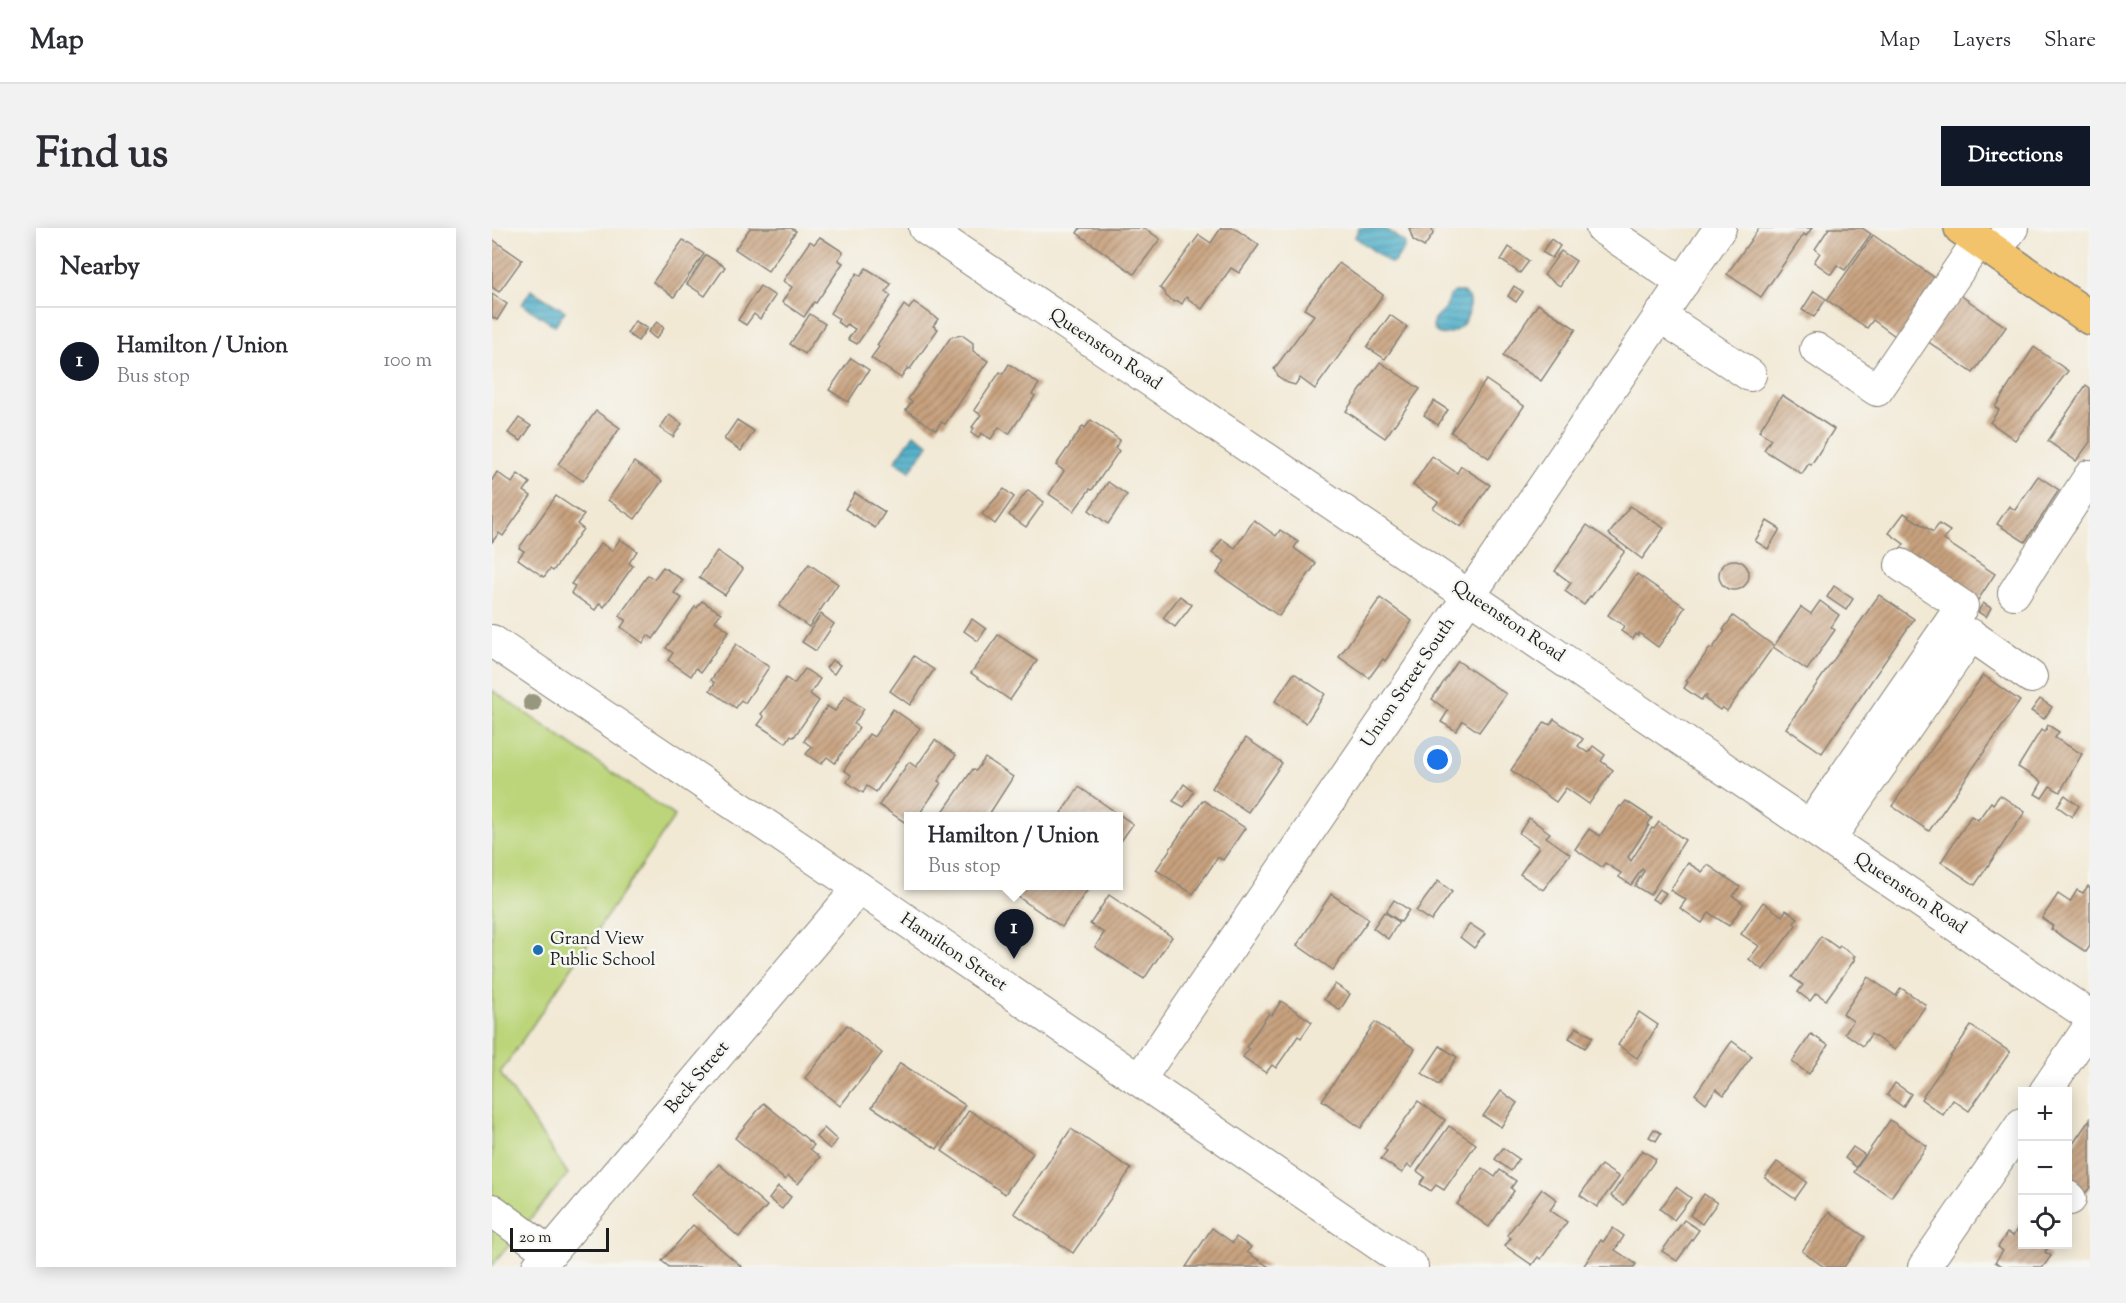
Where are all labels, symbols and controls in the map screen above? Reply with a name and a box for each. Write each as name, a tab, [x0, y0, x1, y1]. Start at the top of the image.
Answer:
text: Map	[30, 21, 84, 61]
text: Map	[1880, 26, 1920, 56]
text: Layers	[1953, 26, 2011, 56]
text: Share	[2044, 26, 2096, 56]
text: Find us	[36, 126, 168, 186]
button: Directions	[1941, 126, 2090, 186]
text: Nearby	[60, 249, 140, 286]
street label: Queenston Road	[1043, 303, 1167, 397]
text: Hamilton / Union	[117, 331, 288, 363]
text: 1	[76, 347, 83, 376]
text: 100 m	[383, 347, 432, 376]
text: Bus stop	[117, 363, 190, 392]
street label: Queenston Road	[1446, 575, 1570, 669]
street label: Union Street South	[1356, 612, 1463, 754]
your location	[1423, 745, 1452, 774]
popup	[904, 812, 1123, 890]
text: Hamilton / Union	[928, 821, 1099, 853]
street label: Queenston Road	[1848, 847, 1972, 941]
text: Bus stop	[928, 853, 1001, 882]
street label: Hamilton Street	[894, 907, 1012, 999]
pin: 1	[994, 910, 1034, 959]
place label: Grand View Public School	[550, 927, 656, 974]
marker: Grand View Public School	[531, 943, 545, 957]
street label: Beck Street	[660, 1036, 736, 1120]
map controls	[2018, 1087, 2072, 1249]
button: +	[2018, 1087, 2072, 1141]
button: −	[2018, 1141, 2072, 1195]
button: locate	[2018, 1195, 2072, 1249]
scale bar	[510, 1225, 609, 1252]
text: 20 m	[519, 1227, 552, 1250]

